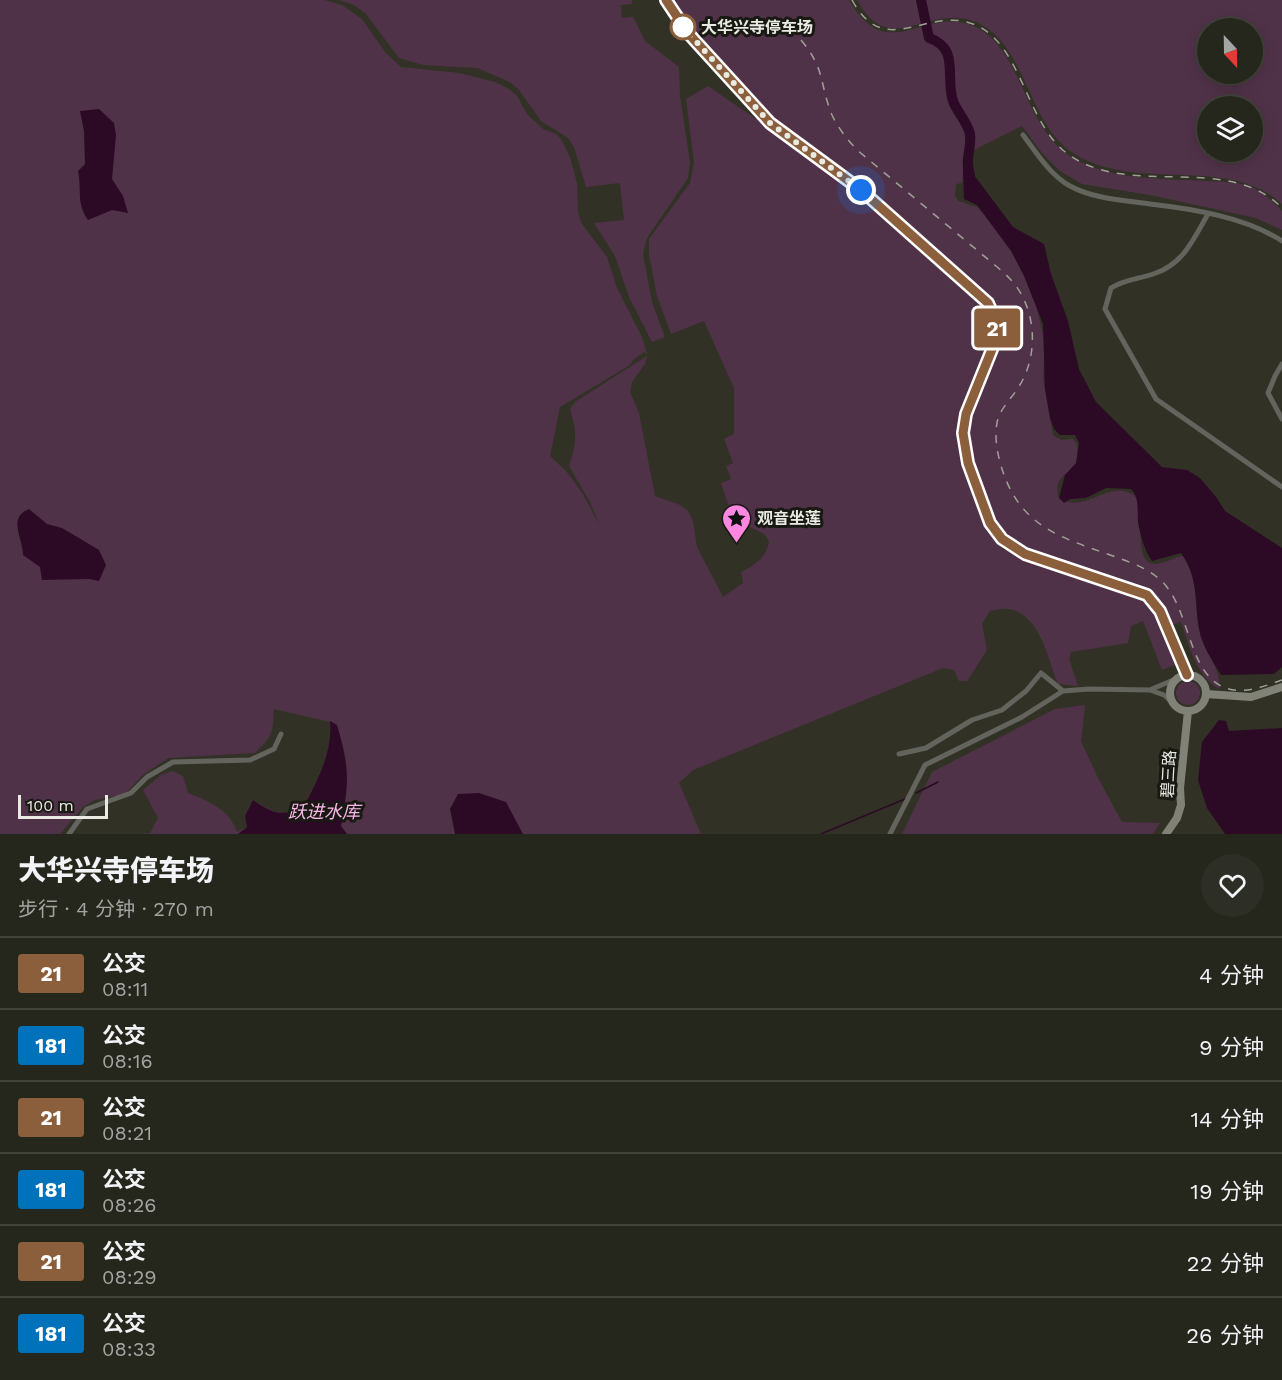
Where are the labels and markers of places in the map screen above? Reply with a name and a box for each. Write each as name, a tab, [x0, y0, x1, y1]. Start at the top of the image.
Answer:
marker: 大华兴寺停车场	[670, 14, 696, 40]
place label: 大华兴寺停车场	[701, 18, 813, 37]
place icon: 观音坐莲	[720, 502, 752, 544]
place label: 观音坐莲	[757, 509, 821, 528]

